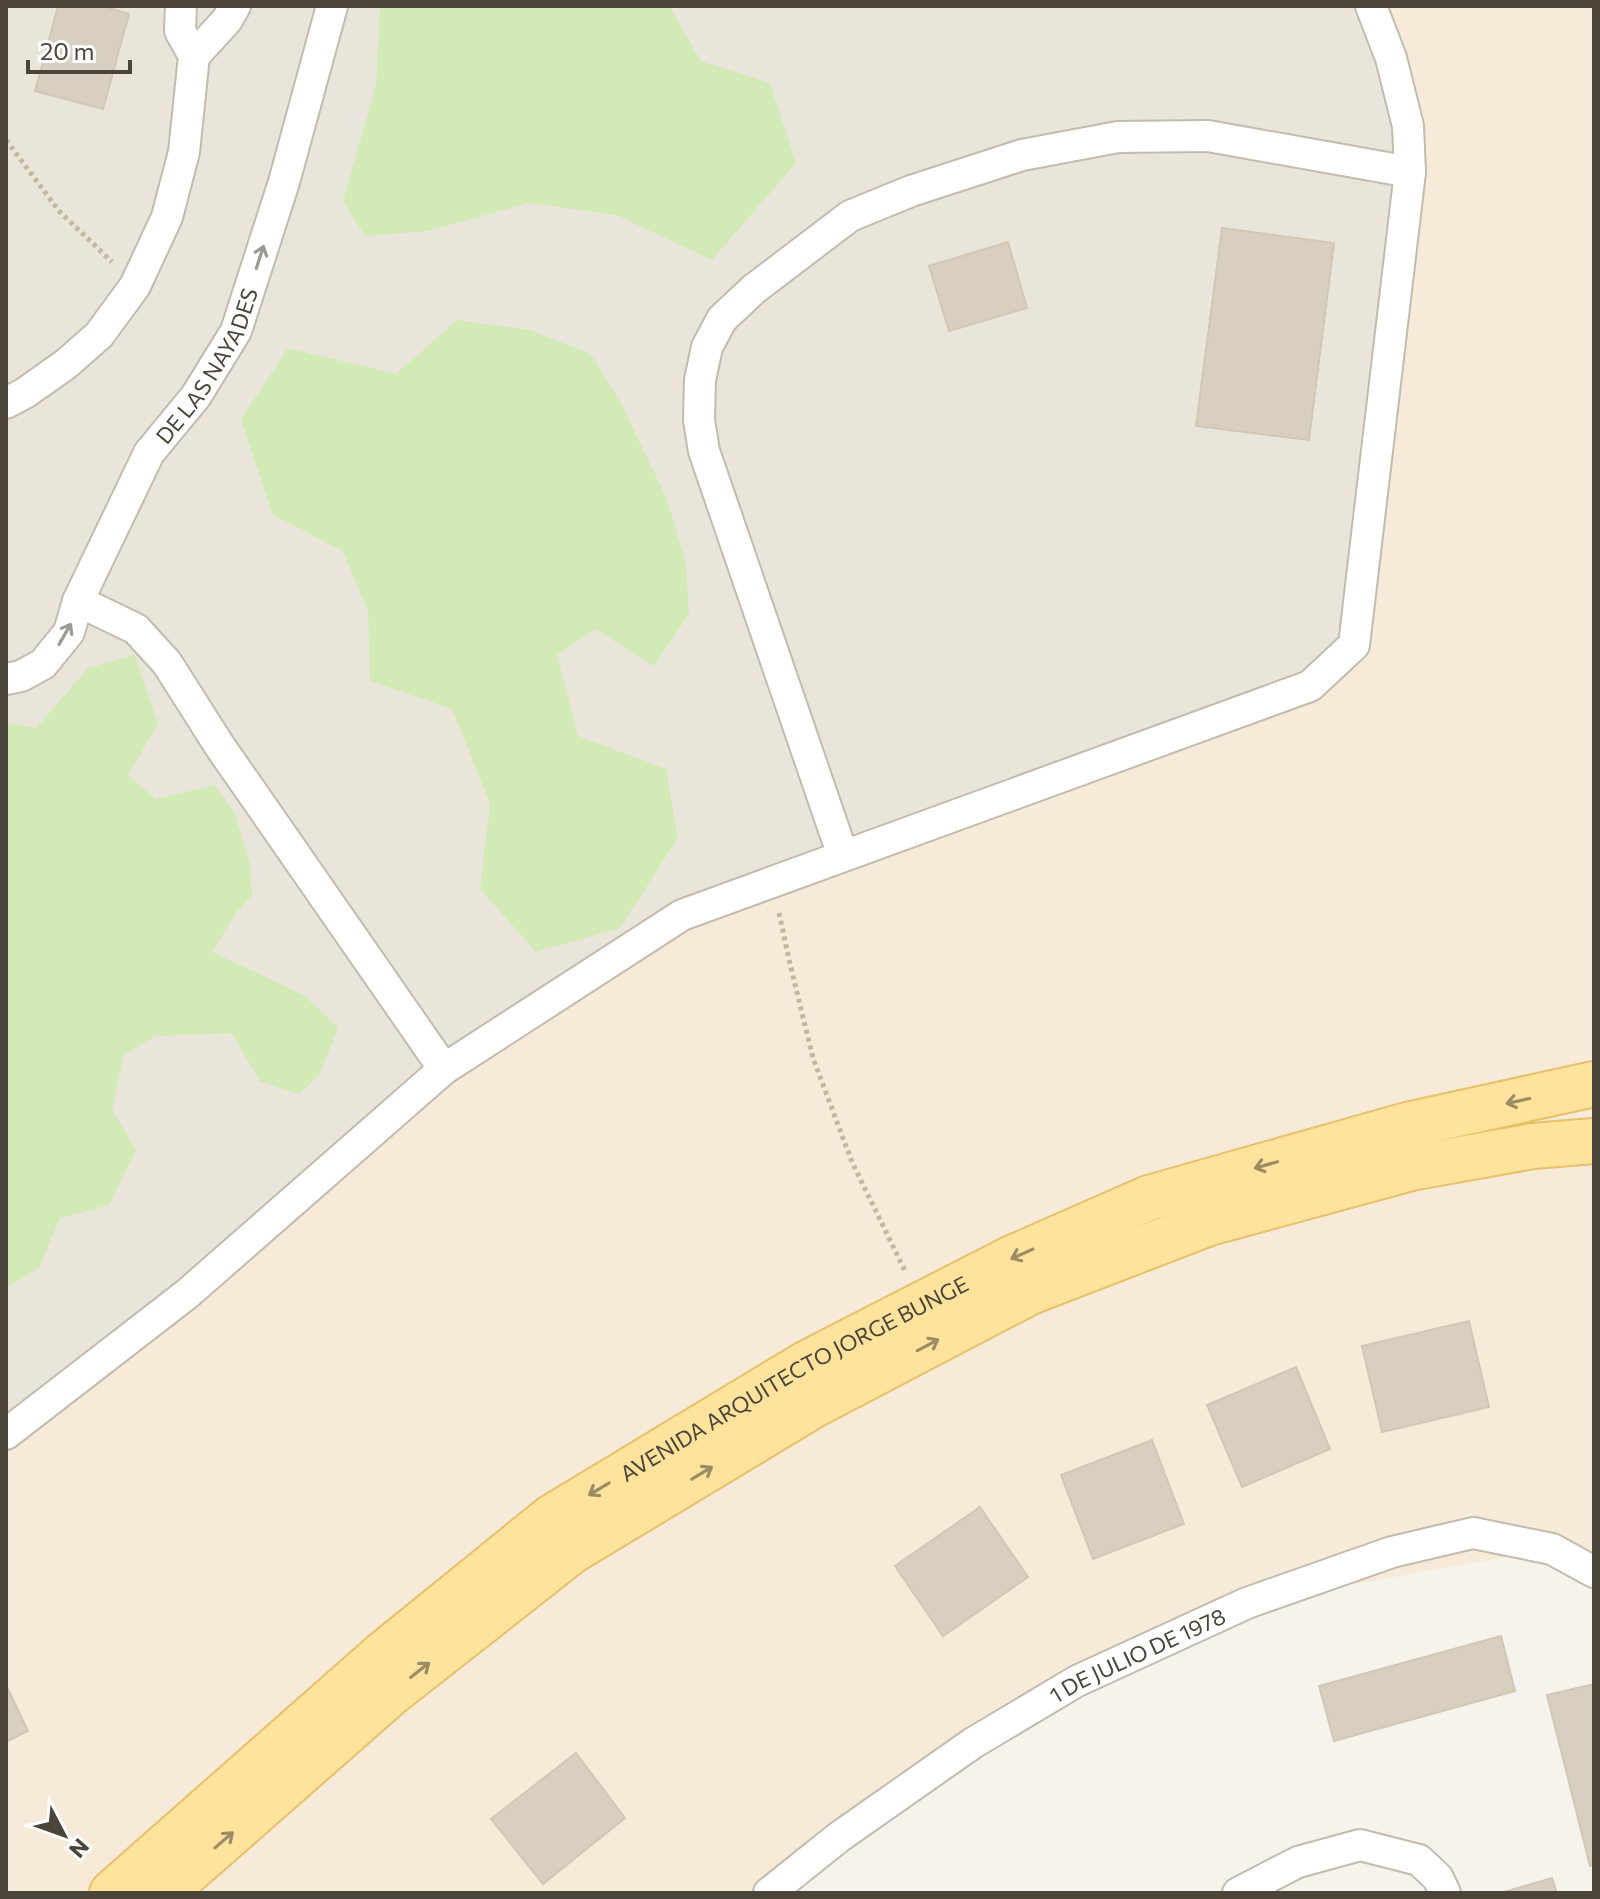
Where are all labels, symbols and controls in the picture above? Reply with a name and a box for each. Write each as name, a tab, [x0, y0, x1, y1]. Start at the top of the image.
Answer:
scale bar	[28, 24, 130, 74]
text: 20 m	[40, 36, 94, 65]
one-way arrow	[253, 244, 268, 270]
street label: DE LAS NAYADES	[149, 284, 263, 448]
one-way arrow	[57, 623, 73, 646]
one-way arrow	[1505, 1094, 1531, 1109]
one-way arrow	[1253, 1158, 1279, 1173]
one-way arrow	[1010, 1247, 1035, 1262]
street label: AVENIDA ARQUITECTO JORGE BUNGE	[615, 1269, 972, 1486]
one-way arrow	[916, 1337, 940, 1353]
one-way arrow	[690, 1464, 713, 1480]
one-way arrow	[588, 1481, 611, 1497]
street label: 1 DE JULIO DE 1978	[1044, 1601, 1229, 1708]
one-way arrow	[409, 1661, 430, 1678]
north arrow	[24, 1795, 104, 1875]
one-way arrow	[214, 1831, 234, 1849]
text: N	[64, 1833, 95, 1864]

